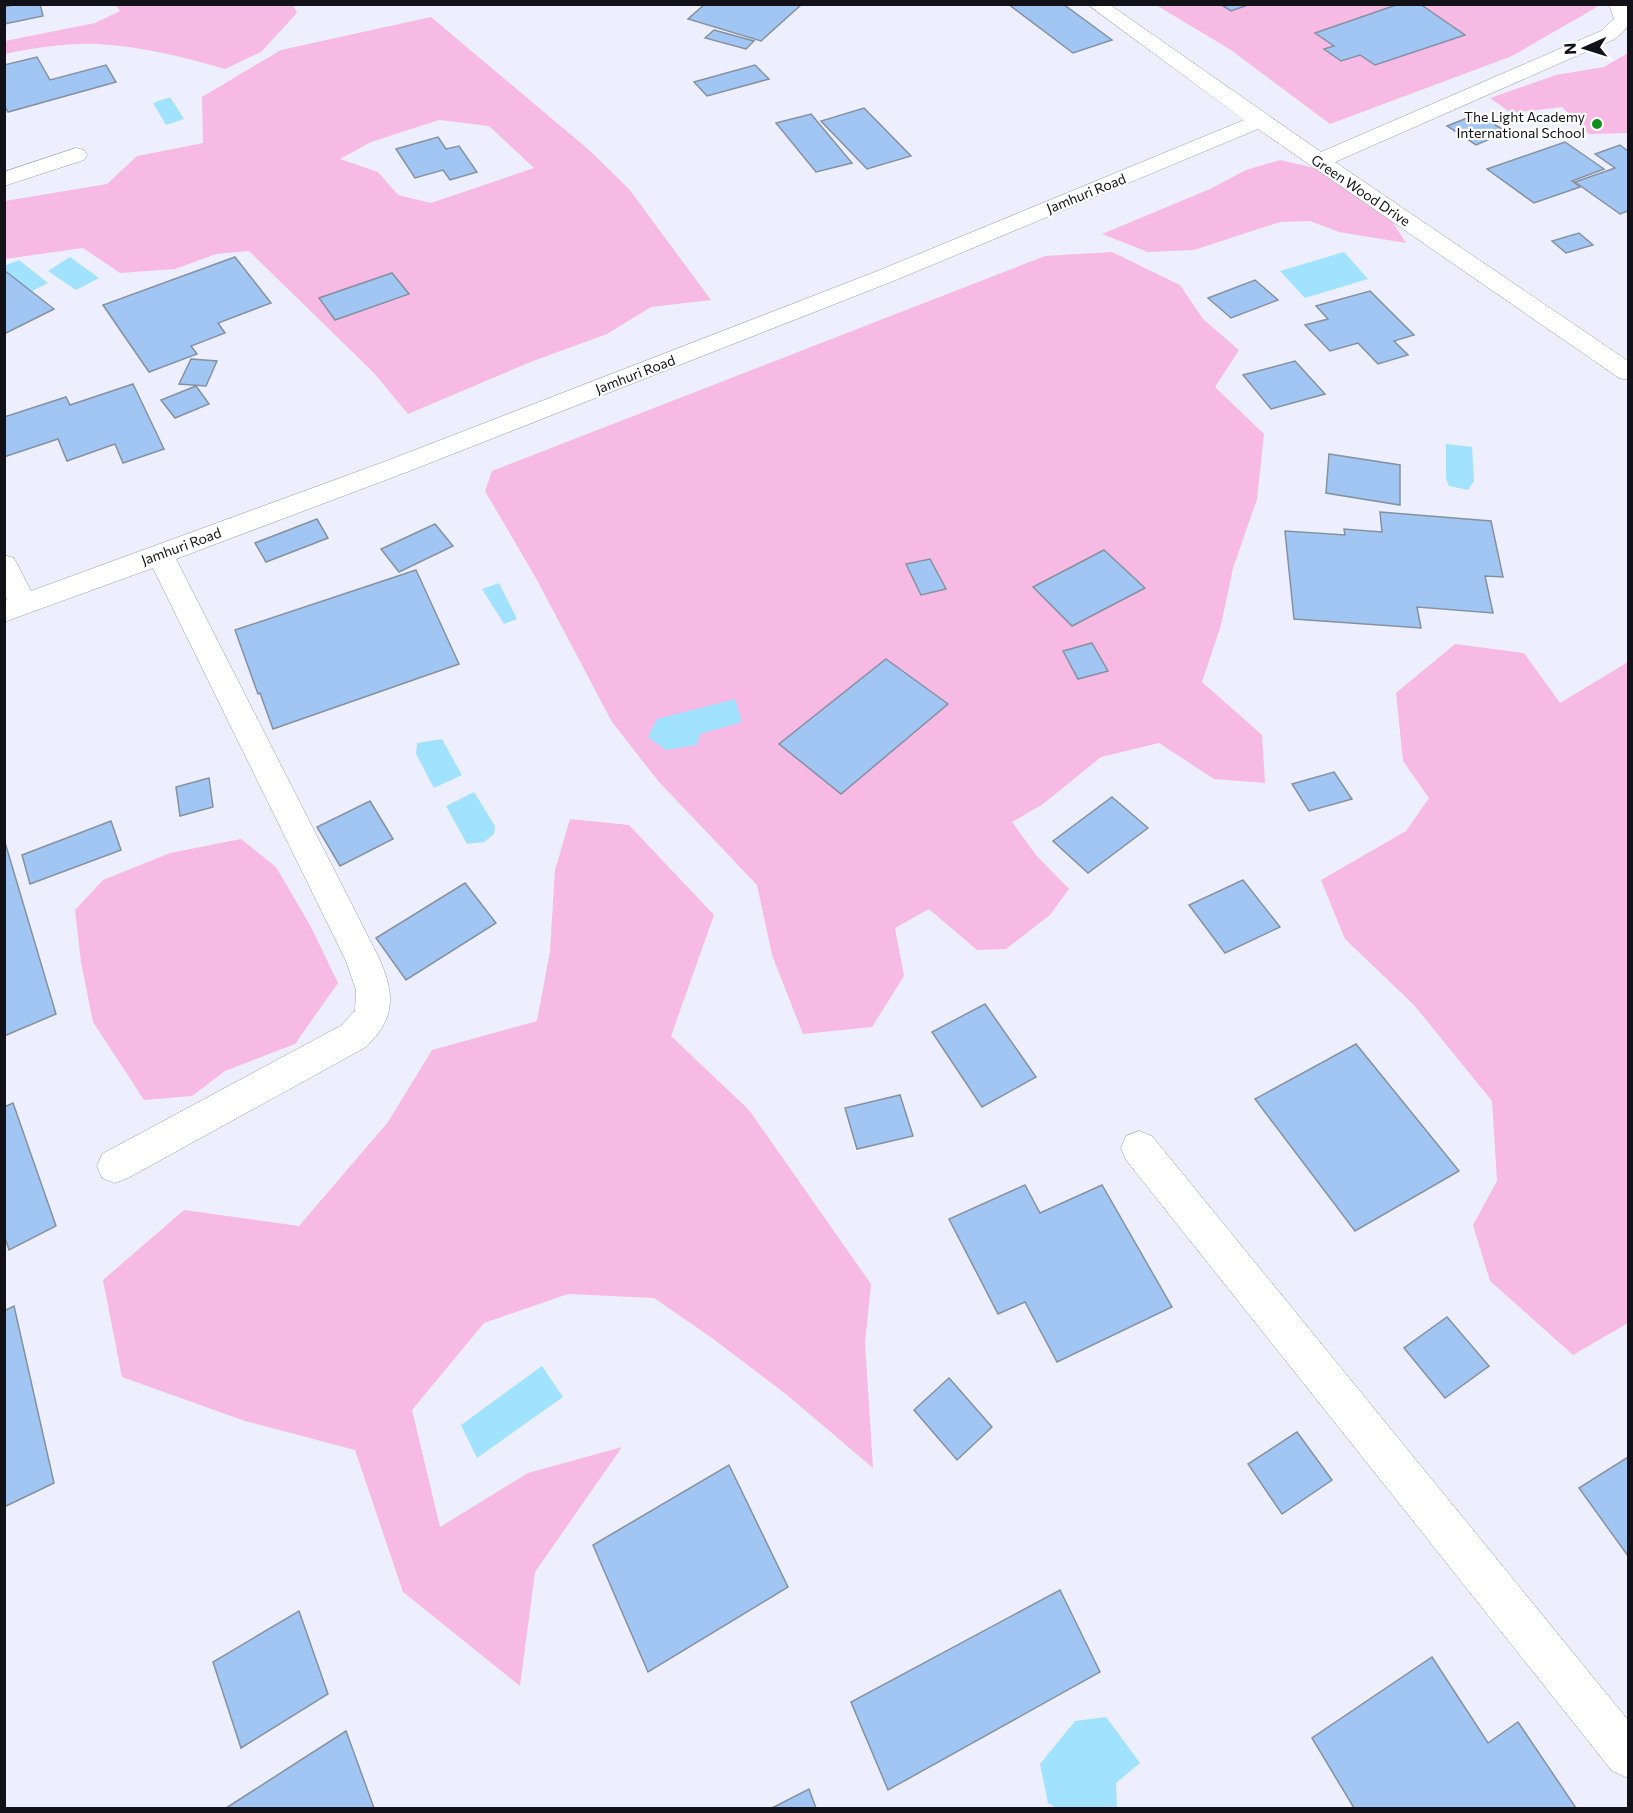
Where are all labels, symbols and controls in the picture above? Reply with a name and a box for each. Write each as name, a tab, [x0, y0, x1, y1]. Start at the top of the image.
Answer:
north arrow	[1555, 18, 1615, 78]
text: N	[1560, 42, 1579, 55]
place label: The Light Academy International School	[1456, 108, 1585, 141]
marker: The Light Academy International School	[1590, 117, 1604, 131]
street label: Green Wood Drive	[1308, 151, 1414, 229]
street label: Jamhuri Road	[1044, 169, 1128, 217]
street label: Jamhuri Road	[593, 351, 677, 397]
street label: Jamhuri Road	[139, 524, 223, 568]

